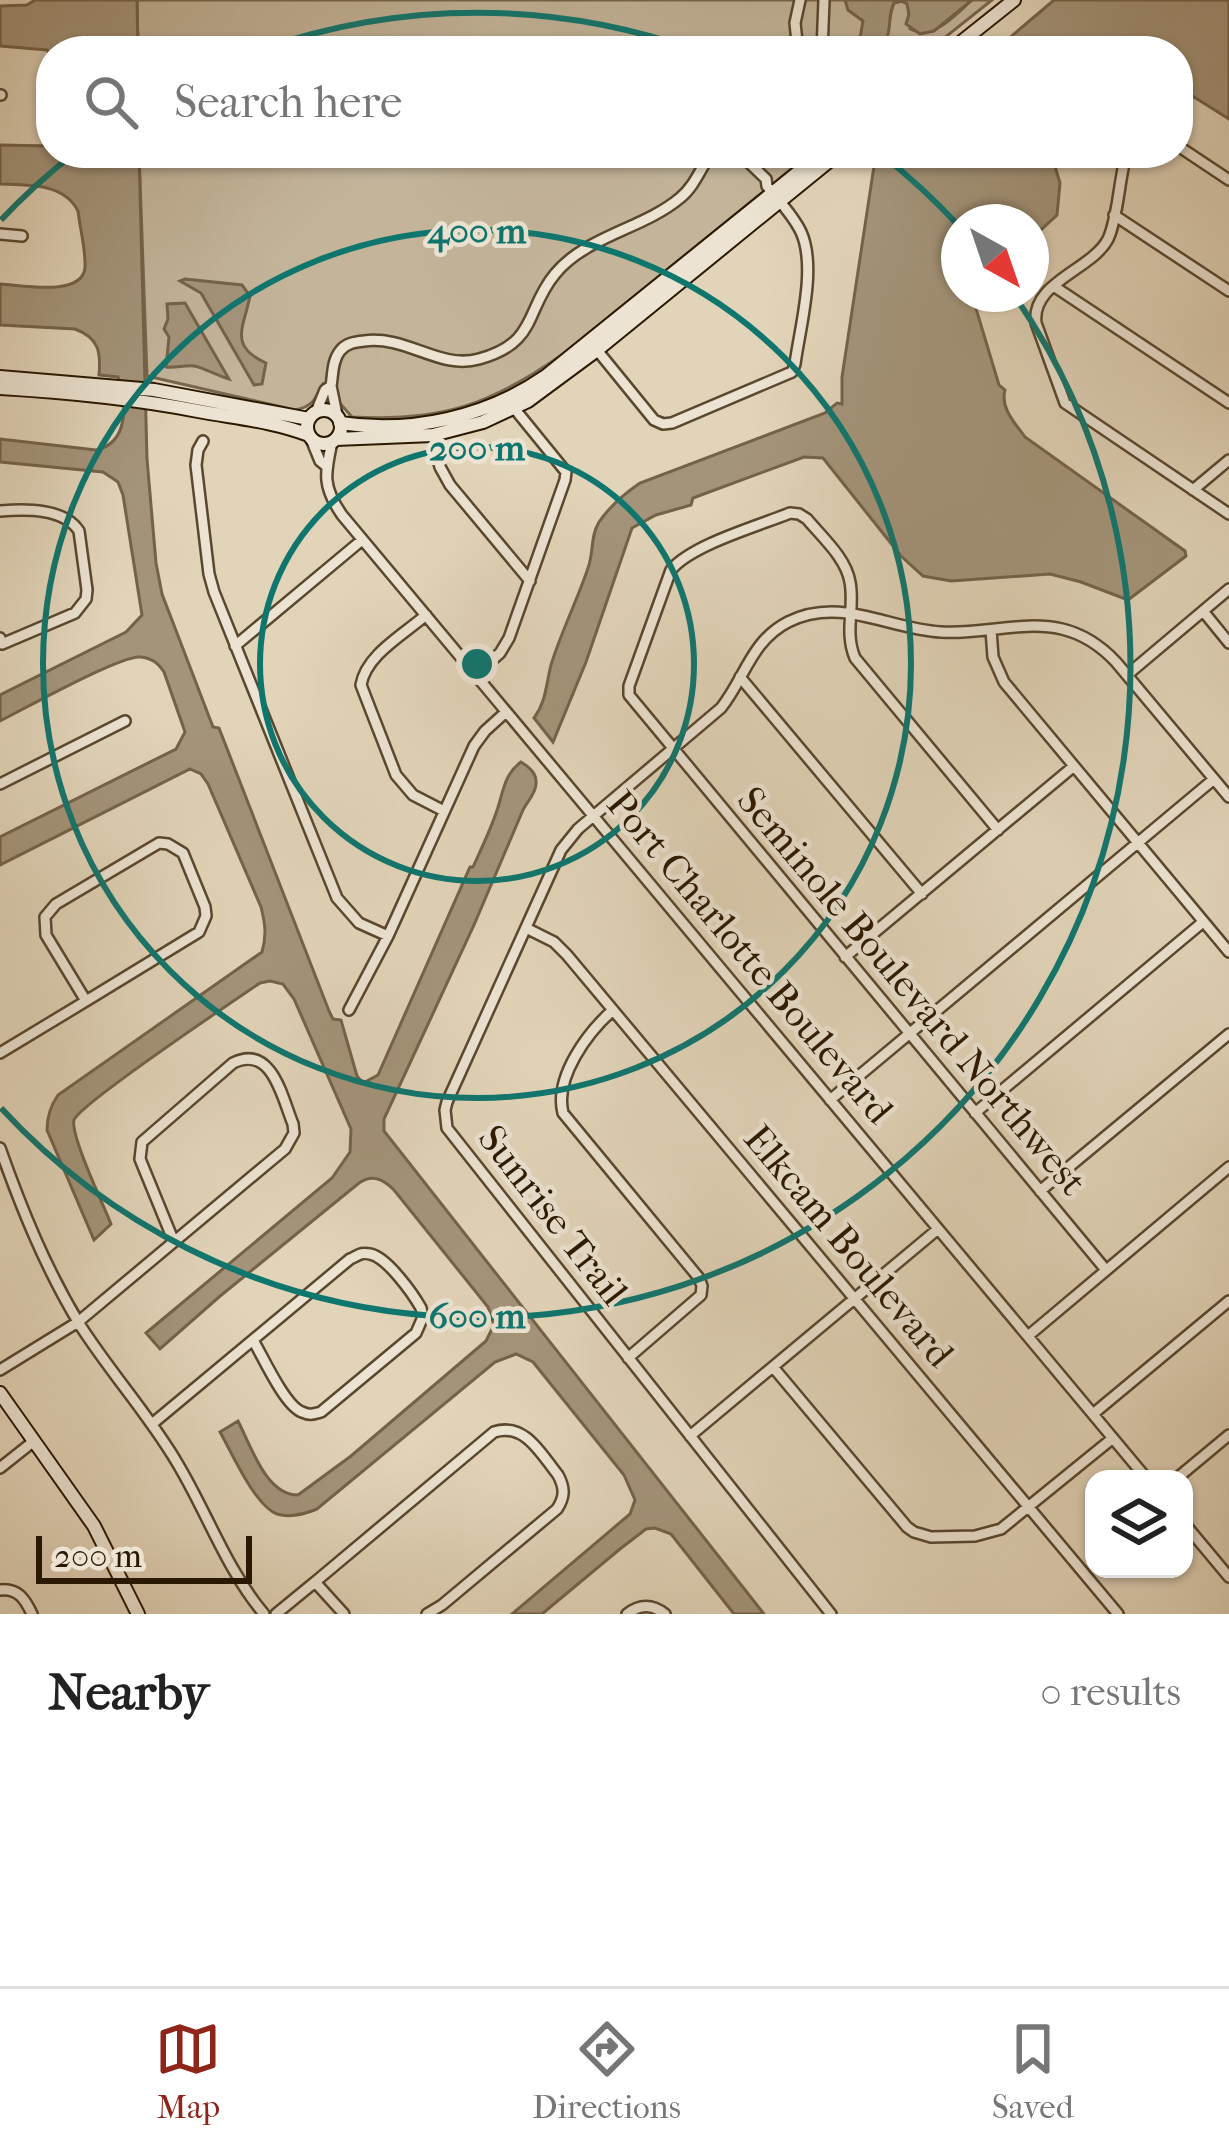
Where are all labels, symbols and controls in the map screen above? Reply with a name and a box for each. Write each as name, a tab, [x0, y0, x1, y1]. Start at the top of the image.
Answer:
search box	[36, 36, 1193, 168]
icon: search	[78, 69, 144, 135]
text: Search here	[174, 76, 402, 129]
north arrow	[941, 204, 1049, 312]
text: 400 m	[427, 210, 527, 253]
text: 200 m	[429, 427, 526, 469]
centre of rings	[456, 643, 498, 685]
street label: Seminole Boulevard Northwest	[728, 778, 1096, 1204]
street label: Port Charlotte Boulevard	[597, 781, 903, 1133]
street label: Sunrise Trail	[469, 1116, 638, 1314]
street label: Elkcam Boulevard	[735, 1116, 964, 1377]
text: 600 m	[429, 1295, 527, 1337]
map controls	[1085, 1470, 1193, 1578]
button: layers	[1085, 1470, 1193, 1578]
scale bar	[36, 1530, 252, 1583]
text: 200 m	[54, 1537, 142, 1576]
text: Nearby	[48, 1662, 209, 1722]
text: 0 results	[1040, 1669, 1181, 1715]
tab: Map	[155, 2016, 221, 2127]
tab: Directions	[532, 2016, 681, 2127]
tab: Saved	[992, 2016, 1074, 2127]

